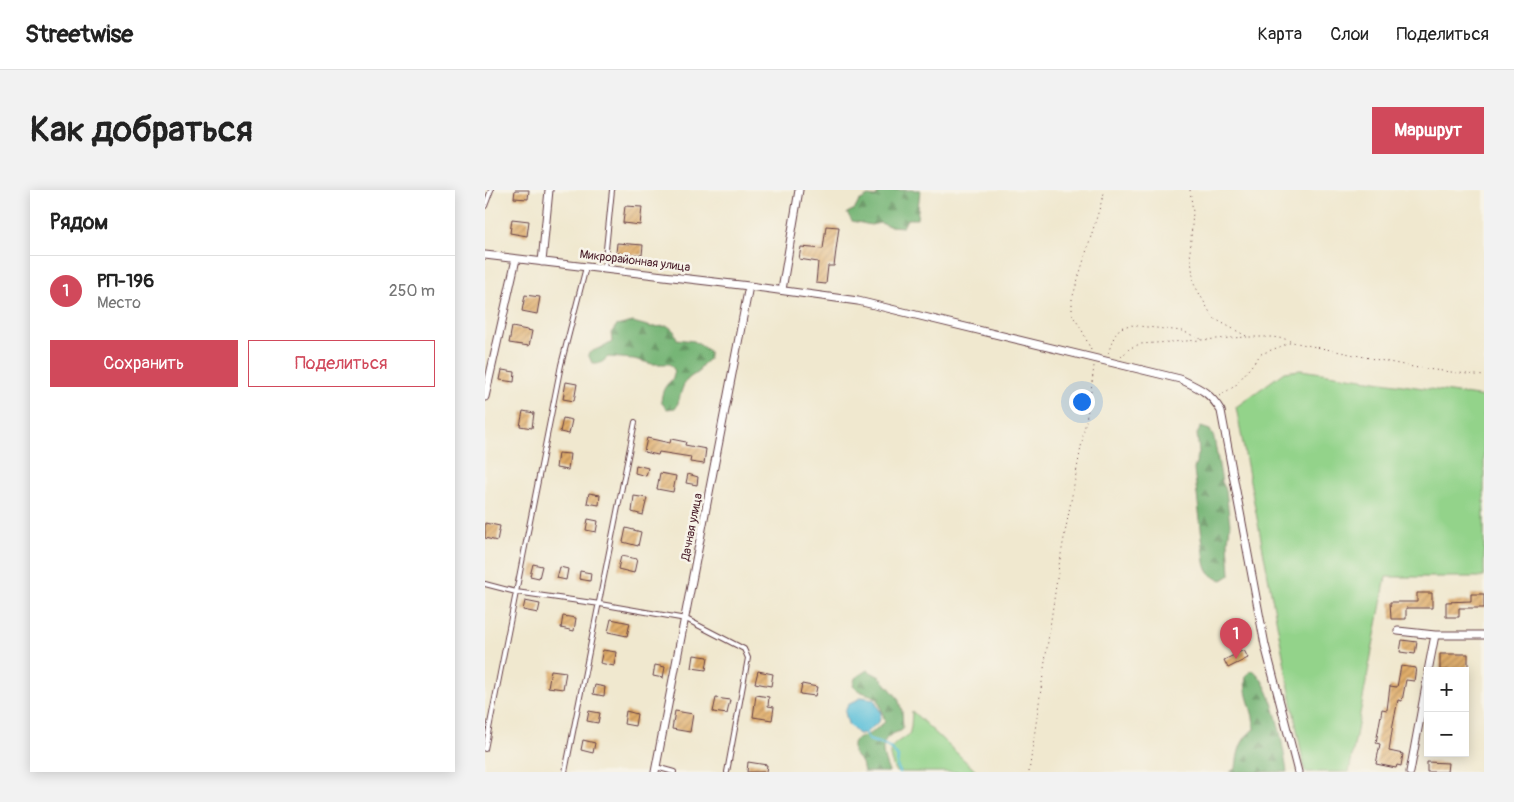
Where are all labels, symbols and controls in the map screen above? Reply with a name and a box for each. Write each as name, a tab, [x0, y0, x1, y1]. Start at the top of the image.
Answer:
text: Streetwise	[25, 20, 133, 49]
text: Карта	[1258, 23, 1302, 46]
text: Слои	[1330, 23, 1368, 46]
text: Поделиться	[1396, 23, 1489, 46]
button: Маршрут	[1372, 107, 1484, 154]
text: Как добраться	[30, 108, 253, 152]
text: Рядом	[50, 209, 108, 236]
street label: Микрорайонная улица	[579, 247, 692, 275]
text: РП-196	[97, 269, 154, 293]
text: 1	[63, 281, 69, 301]
text: 250 m	[389, 281, 435, 301]
text: Место	[97, 293, 141, 313]
button: Сохранить	[50, 340, 238, 387]
button: Поделиться	[248, 340, 435, 387]
your location	[1069, 389, 1095, 415]
street label: Дачная улица	[678, 492, 706, 563]
pin: 1	[1220, 618, 1252, 659]
map controls	[1424, 667, 1469, 757]
button: +	[1424, 667, 1469, 712]
button: −	[1424, 712, 1469, 757]

